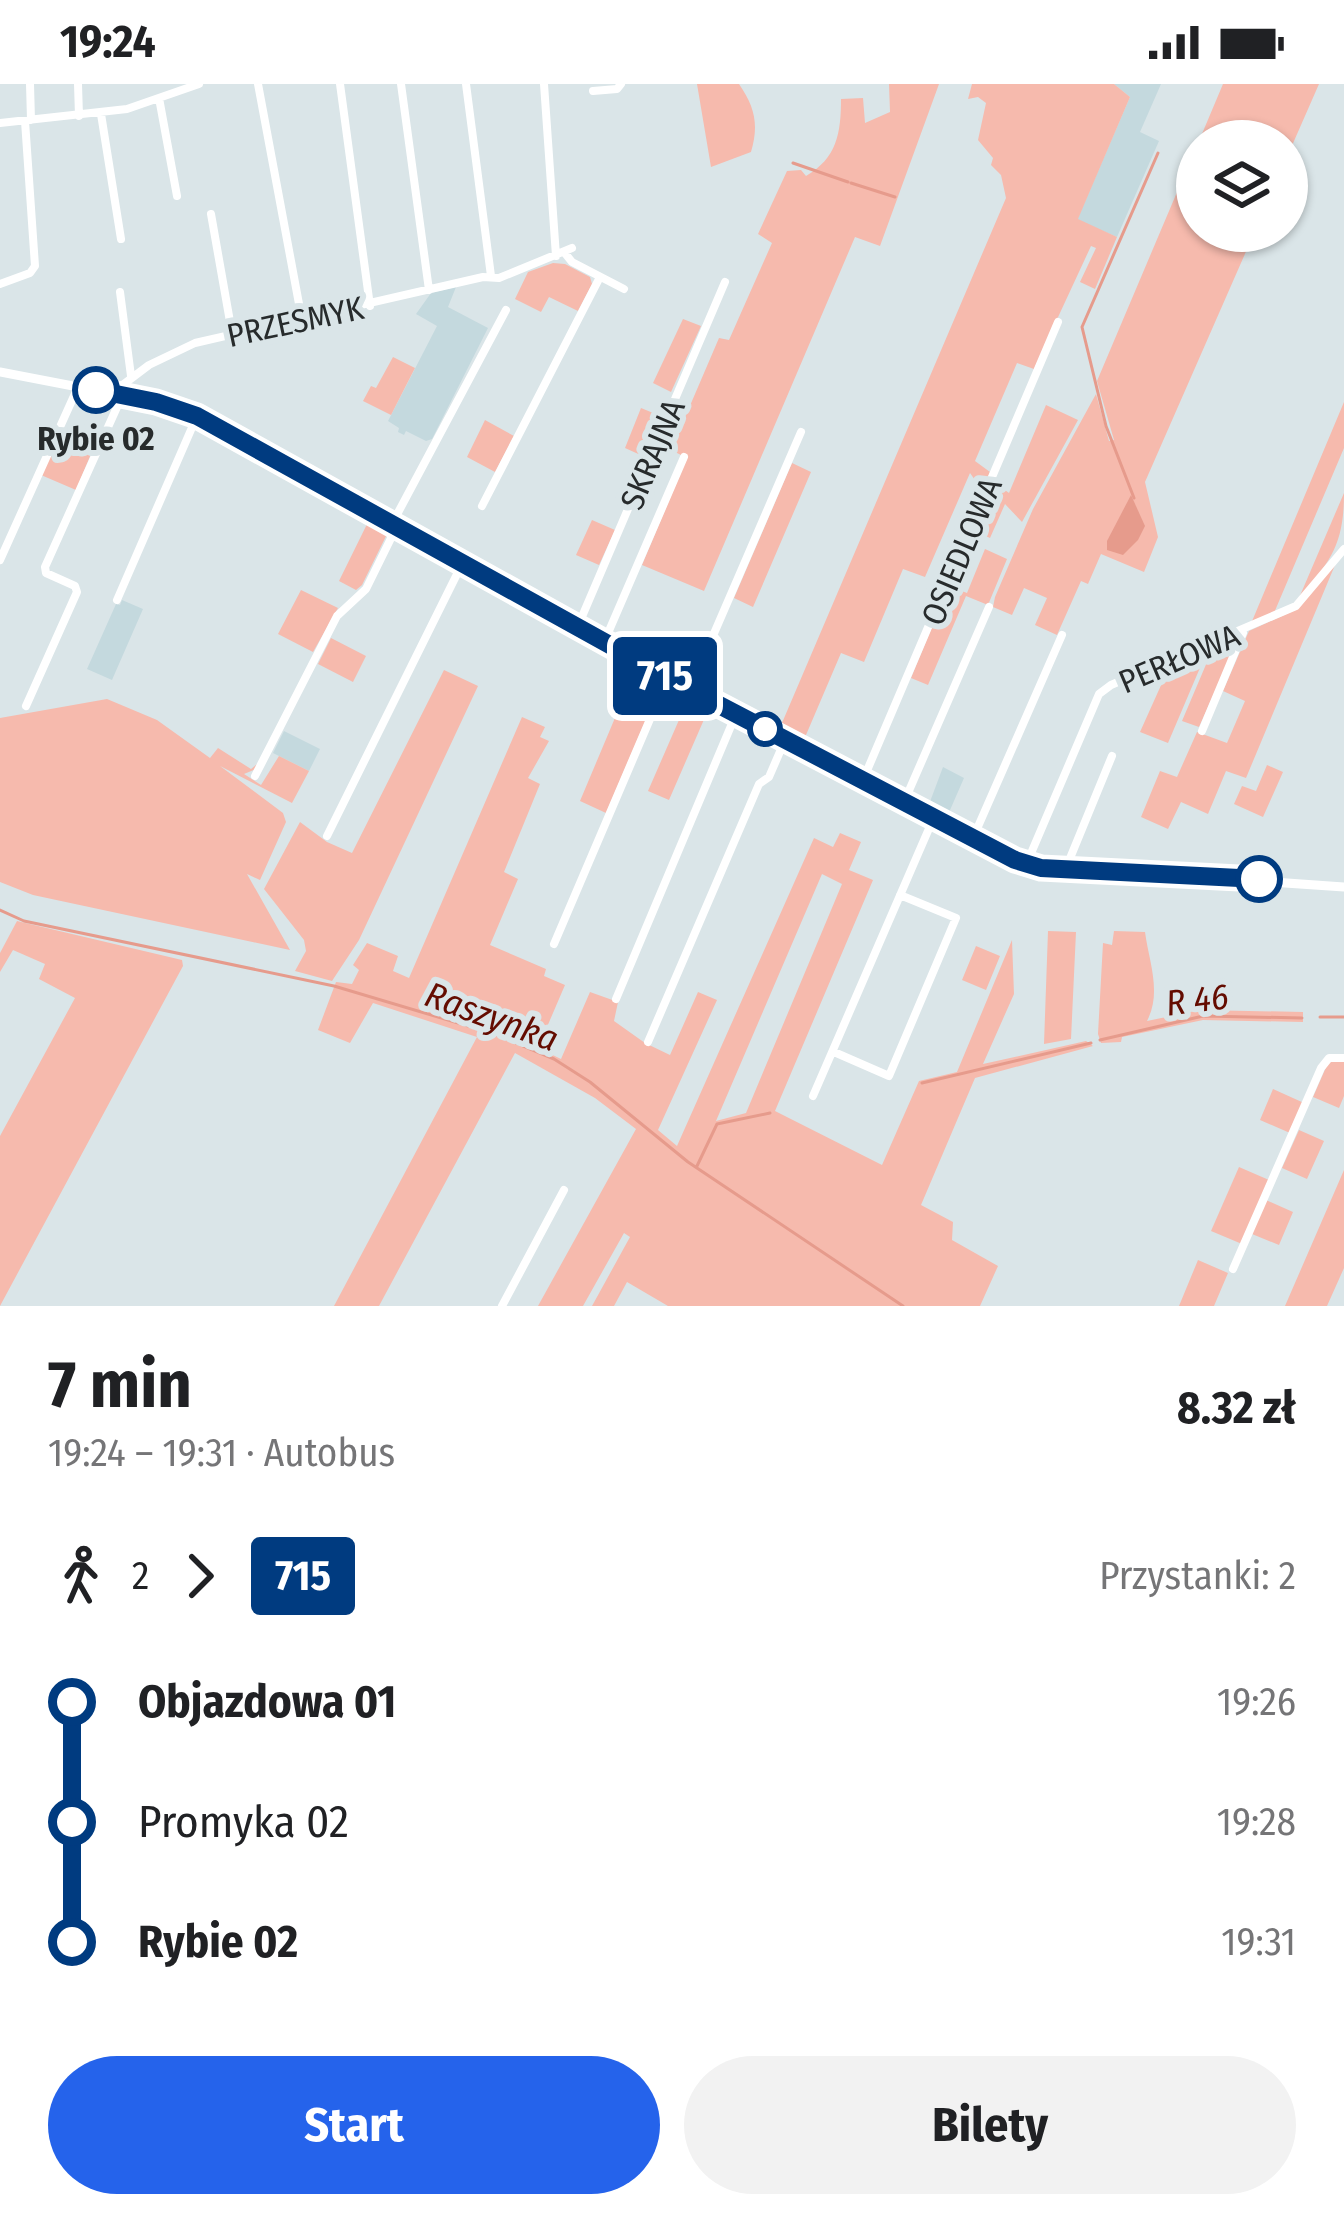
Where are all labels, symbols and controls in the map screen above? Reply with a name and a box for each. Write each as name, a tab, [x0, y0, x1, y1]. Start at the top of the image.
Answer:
text: 19:24	[60, 15, 156, 69]
map controls	[1176, 120, 1308, 252]
button: layers	[1176, 120, 1308, 252]
street label: PRZESMYK	[223, 288, 368, 356]
marker: Rybie 02	[74, 368, 118, 412]
street label: SKRAJNA	[612, 393, 694, 515]
place label: Rybie 02	[37, 419, 155, 459]
street label: OSIEDLOWA	[913, 471, 1011, 631]
street label: PERŁOWA	[1113, 615, 1246, 702]
line badge: 715	[596, 637, 734, 715]
text: 715	[637, 651, 693, 701]
unlabelled marker	[749, 713, 781, 745]
unlabelled marker	[1237, 857, 1281, 901]
water label: Raszynka	[419, 973, 564, 1061]
water label: R 46	[1163, 974, 1231, 1026]
text: 7 min	[48, 1345, 192, 1424]
text: 8.32 zł	[1177, 1381, 1296, 1435]
text: 19:24 – 19:31 · Autobus	[48, 1430, 395, 1476]
icon: walk	[48, 1543, 114, 1609]
icon: forward	[167, 1543, 233, 1609]
text: 715	[275, 1551, 331, 1601]
text: 2	[132, 1553, 149, 1599]
text: Przystanki: 2	[1099, 1553, 1296, 1599]
text: Objazdowa 01	[138, 1675, 396, 1729]
text: 19:26	[1217, 1679, 1296, 1725]
text: Promyka 02	[138, 1795, 349, 1849]
text: 19:28	[1217, 1799, 1296, 1845]
text: Rybie 02	[138, 1915, 298, 1969]
text: 19:31	[1221, 1919, 1296, 1965]
button: Start	[48, 2056, 660, 2194]
button: Bilety	[684, 2056, 1296, 2194]

